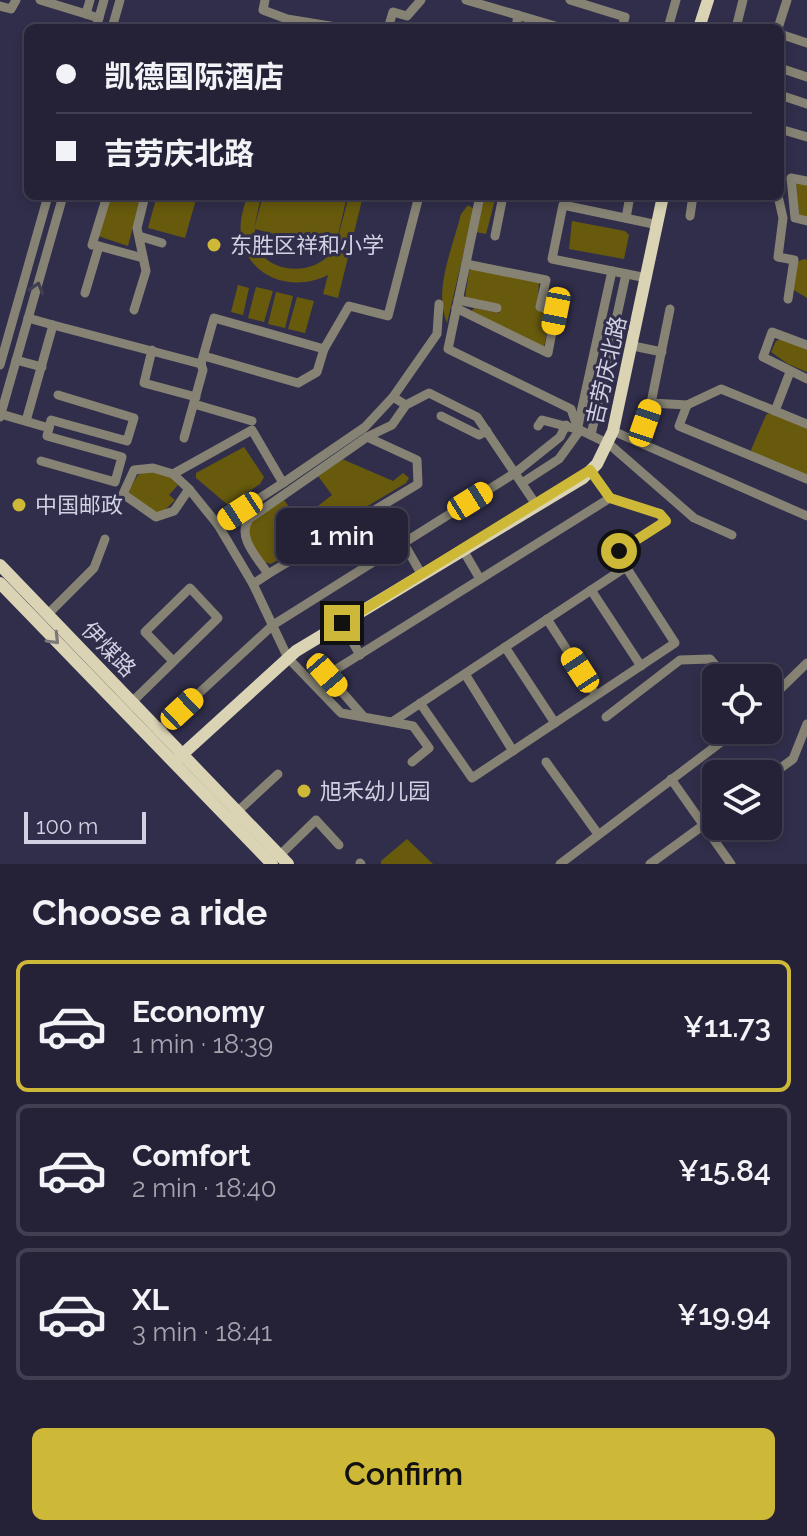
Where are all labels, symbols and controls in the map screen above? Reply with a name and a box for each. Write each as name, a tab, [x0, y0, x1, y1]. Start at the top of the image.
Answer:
text: 凯德国际酒店	[104, 59, 284, 94]
text: 吉劳庆北路	[104, 136, 254, 171]
place label: 东胜区祥和小学	[230, 232, 384, 258]
marker: 东胜区祥和小学	[205, 236, 223, 254]
one-way arrow	[28, 282, 44, 296]
car	[540, 285, 572, 337]
street label: 吉劳庆北路	[581, 313, 631, 427]
car	[626, 396, 664, 450]
car	[443, 478, 497, 524]
car	[213, 488, 267, 534]
place label: 中国邮政	[35, 492, 123, 518]
marker: 中国邮政	[10, 496, 28, 514]
callout: 1 min	[276, 507, 408, 563]
text: 1 min	[310, 521, 374, 551]
route start	[601, 533, 637, 569]
route end	[324, 605, 360, 641]
street label: 伊煤路	[77, 616, 141, 682]
one-way arrow	[45, 630, 60, 644]
car	[557, 643, 603, 697]
car	[302, 649, 352, 701]
map controls	[702, 664, 782, 840]
button: locate	[702, 664, 782, 744]
car	[156, 684, 208, 734]
button: layers	[702, 760, 782, 840]
place label: 旭禾幼儿园	[320, 778, 430, 804]
marker: 旭禾幼儿园	[295, 782, 313, 800]
scale bar	[24, 808, 146, 844]
text: 100 m	[36, 813, 98, 839]
text: Choose a ride	[32, 891, 267, 933]
icon: car	[36, 990, 108, 1062]
text: Economy	[132, 994, 265, 1029]
text: ¥11.73	[683, 1009, 771, 1044]
text: 1 min · 18:39	[132, 1029, 273, 1059]
icon: car	[36, 1134, 108, 1206]
text: Comfort	[132, 1138, 251, 1173]
text: ¥15.84	[678, 1153, 771, 1188]
text: 2 min · 18:40	[132, 1173, 277, 1203]
icon: car	[36, 1278, 108, 1350]
text: XL	[132, 1282, 169, 1317]
text: ¥19.94	[677, 1297, 771, 1332]
text: 3 min · 18:41	[132, 1317, 272, 1347]
button: Confirm	[32, 1428, 775, 1520]

